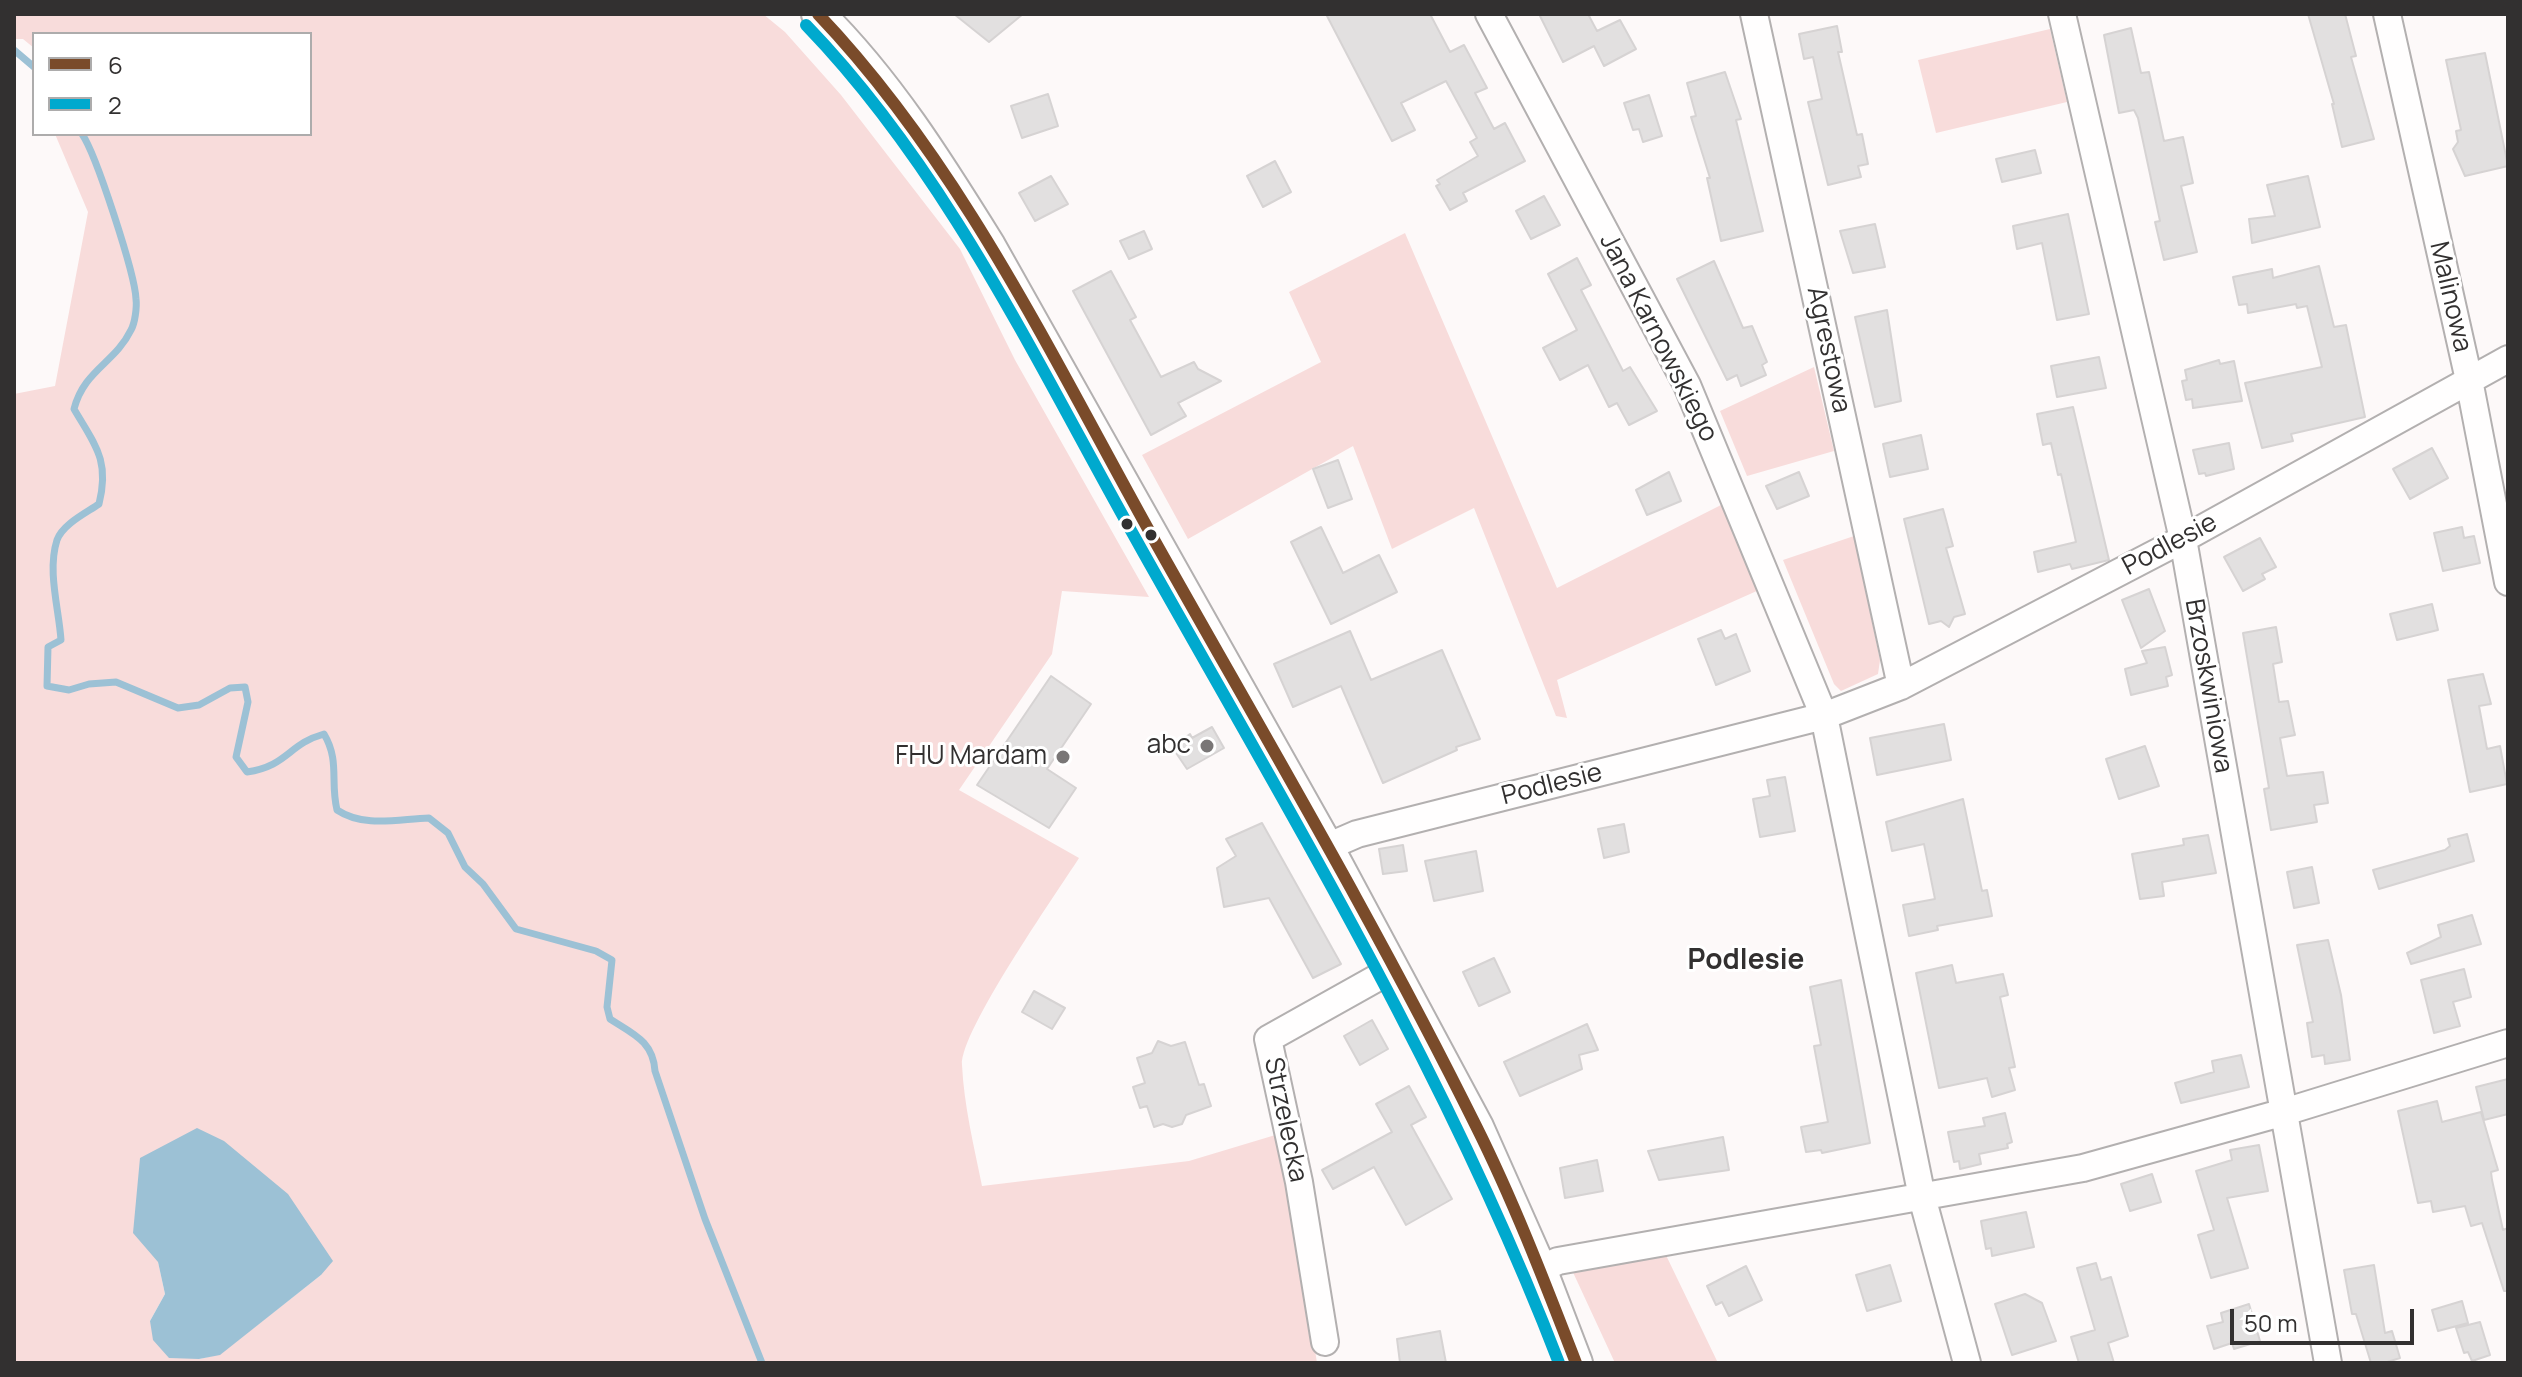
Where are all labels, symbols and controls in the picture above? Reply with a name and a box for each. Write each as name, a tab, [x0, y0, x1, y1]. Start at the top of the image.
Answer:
legend	[32, 32, 312, 136]
text: 6	[108, 48, 123, 81]
text: 2	[108, 88, 122, 121]
street label: Jana Karnowskiego	[1592, 229, 1724, 447]
street label: Malinowa	[2422, 239, 2478, 355]
street label: Agrestowa	[1799, 284, 1857, 416]
street label: Podlesie	[2117, 507, 2223, 583]
unlabelled marker	[1119, 516, 1135, 532]
unlabelled marker	[1143, 527, 1159, 543]
street label: Brzoskwiniowa	[2177, 597, 2239, 775]
place label: abc	[1147, 730, 1191, 762]
marker: abc	[1198, 737, 1216, 755]
place label: FHU Mardam	[895, 741, 1047, 773]
marker: FHU Mardam	[1054, 748, 1072, 766]
street label: Podlesie	[1498, 757, 1606, 813]
district label: Podlesie	[1688, 944, 1804, 978]
street label: Strzelecka	[1257, 1055, 1313, 1185]
scale bar	[2234, 1293, 2418, 1343]
text: 50 m	[2244, 1306, 2298, 1339]

